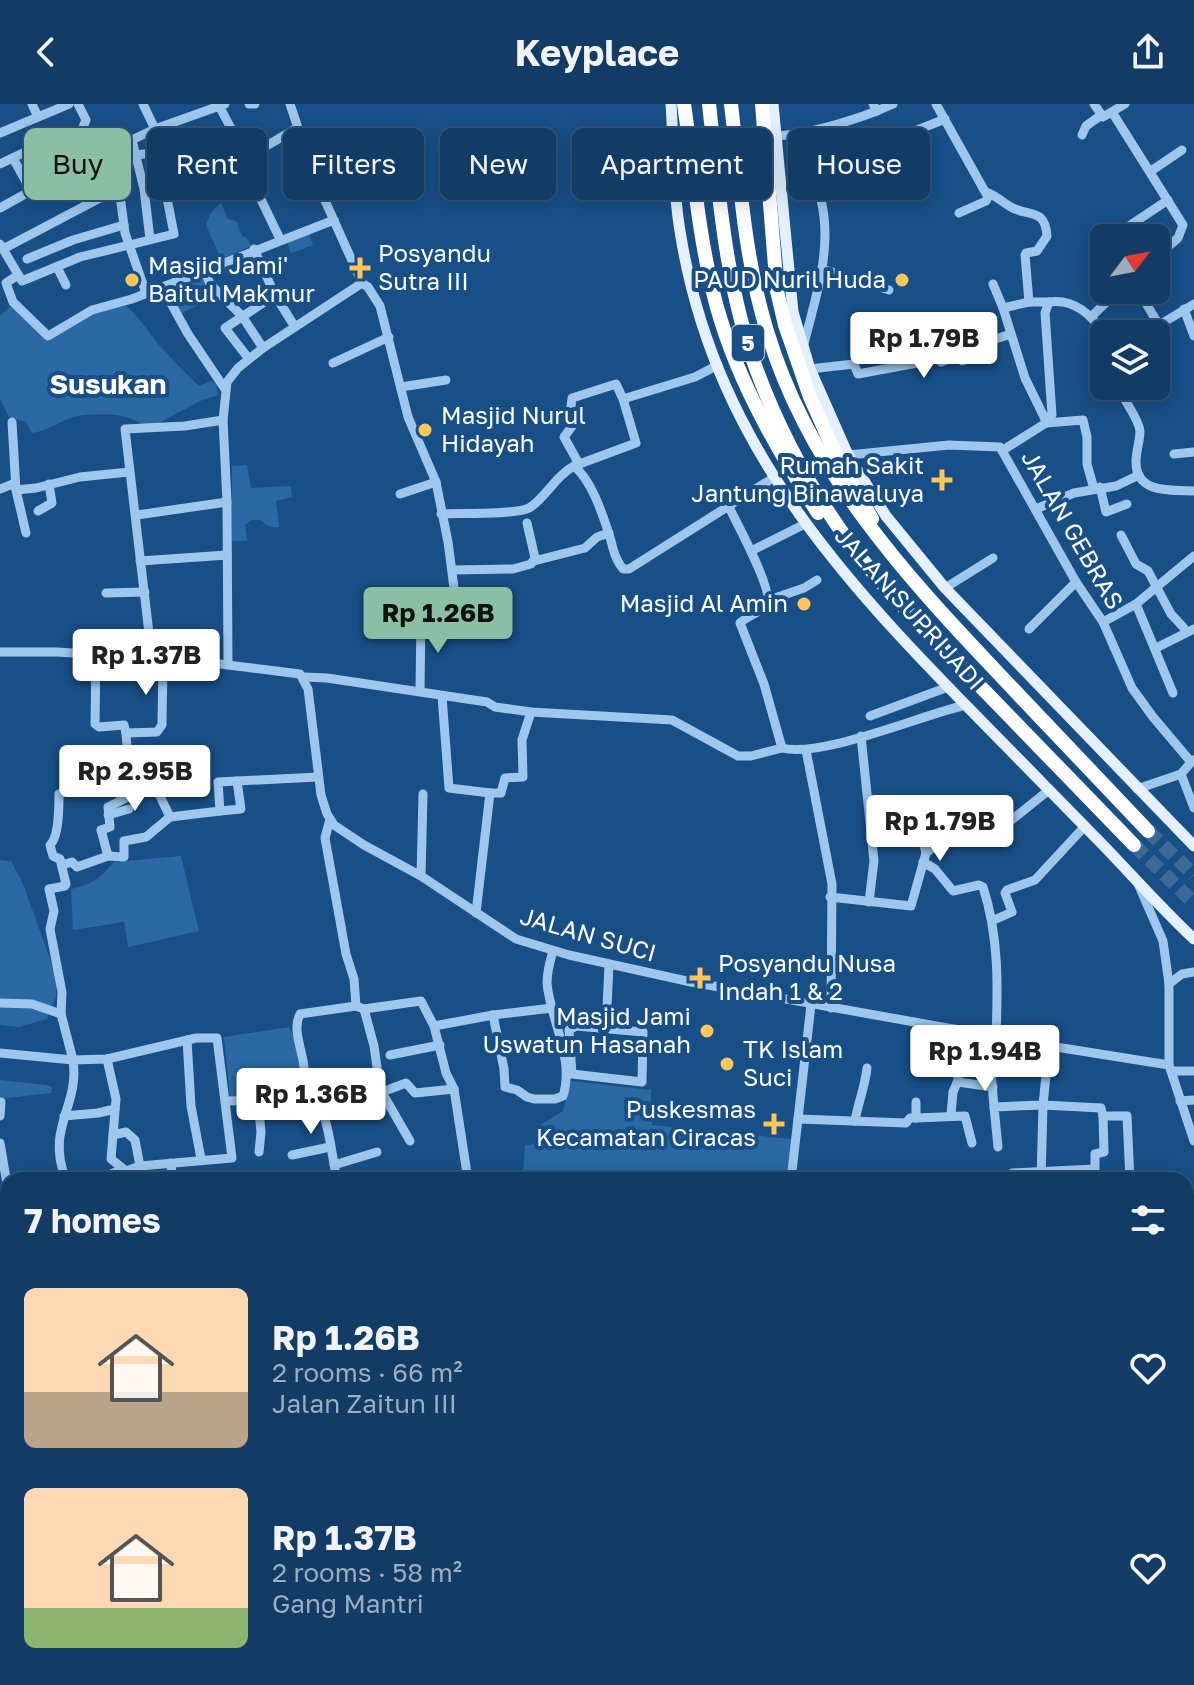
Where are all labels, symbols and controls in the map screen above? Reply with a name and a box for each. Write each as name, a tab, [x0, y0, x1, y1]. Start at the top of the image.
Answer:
icon: back	[24, 30, 68, 74]
icon: share	[1126, 30, 1170, 74]
text: Keyplace	[515, 31, 679, 74]
chip: Buy	[24, 128, 131, 200]
chip: Rent	[147, 128, 267, 200]
chip: Filters	[283, 128, 424, 200]
chip: New	[440, 128, 556, 200]
chip: Apartment	[572, 128, 772, 200]
chip: House	[788, 128, 930, 200]
north arrow	[1090, 224, 1170, 304]
map controls	[1090, 224, 1170, 400]
place label: Posyandu Sutra III	[378, 238, 491, 295]
place label: Masjid Jami' Baitul Makmur	[148, 250, 315, 307]
marker: Posyandu Sutra III	[349, 257, 371, 279]
place label: PAUD Nuril Huda	[693, 264, 886, 293]
marker: Masjid Jami' Baitul Makmur	[123, 271, 141, 289]
marker: PAUD Nuril Huda	[893, 271, 911, 289]
pin: Rp 1.79B	[841, 312, 1007, 380]
button: layers	[1090, 320, 1170, 400]
text: Rp 1.79B	[868, 322, 980, 353]
road number: 5	[732, 325, 764, 361]
district label: Susukan	[50, 367, 166, 400]
place label: Masjid Nurul Hidayah	[441, 400, 586, 457]
marker: Masjid Nurul Hidayah	[416, 421, 434, 439]
street label: JALAN GEBRAS	[1016, 445, 1130, 614]
place label: Rumah Sakit Jantung Binawaluya	[691, 450, 924, 507]
marker: Rumah Sakit Jantung Binawaluya	[931, 469, 953, 491]
street label: JALAN SUPRIJADI	[829, 521, 991, 695]
pin: Rp 1.26B	[355, 587, 521, 655]
place label: Masjid Al Amin	[620, 588, 788, 617]
marker: Masjid Al Amin	[795, 595, 813, 613]
text: Rp 1.26B	[382, 597, 494, 628]
pin: Rp 1.37B	[63, 629, 229, 697]
text: Rp 1.37B	[91, 639, 201, 670]
pin: Rp 2.95B	[52, 745, 218, 813]
text: Rp 2.95B	[77, 755, 193, 786]
pin: Rp 1.79B	[857, 795, 1023, 863]
text: Rp 1.79B	[884, 805, 996, 836]
street label: JALAN SUCI	[517, 900, 660, 967]
place label: Posyandu Nusa Indah 1 & 2	[718, 948, 896, 1005]
marker: Posyandu Nusa Indah 1 & 2	[689, 967, 711, 989]
place label: Masjid Jami Uswatun Hasanah	[482, 1001, 691, 1058]
marker: Masjid Jami Uswatun Hasanah	[698, 1022, 716, 1040]
pin: Rp 1.94B	[902, 1025, 1068, 1093]
place label: TK Islam Suci	[743, 1034, 843, 1091]
text: Rp 1.94B	[928, 1035, 1042, 1066]
marker: TK Islam Suci	[718, 1055, 736, 1073]
pin: Rp 1.36B	[228, 1068, 394, 1136]
text: Rp 1.36B	[255, 1078, 367, 1109]
place label: Puskesmas Kecamatan Ciracas	[536, 1094, 756, 1151]
marker: Puskesmas Kecamatan Ciracas	[763, 1113, 785, 1135]
icon: filters	[1126, 1198, 1170, 1242]
text: 7 homes	[24, 1200, 161, 1240]
text: Rp 1.26B	[272, 1317, 420, 1357]
icon: home	[88, 1320, 184, 1416]
icon: heart	[1126, 1346, 1170, 1390]
text: 2 rooms · 66 m²	[272, 1357, 463, 1388]
text: Jalan Zaitun III	[272, 1388, 457, 1419]
text: Rp 1.37B	[272, 1517, 417, 1557]
icon: home	[88, 1520, 184, 1616]
icon: heart	[1126, 1546, 1170, 1590]
text: 2 rooms · 58 m²	[272, 1557, 462, 1588]
text: Gang Mantri	[272, 1588, 424, 1619]

